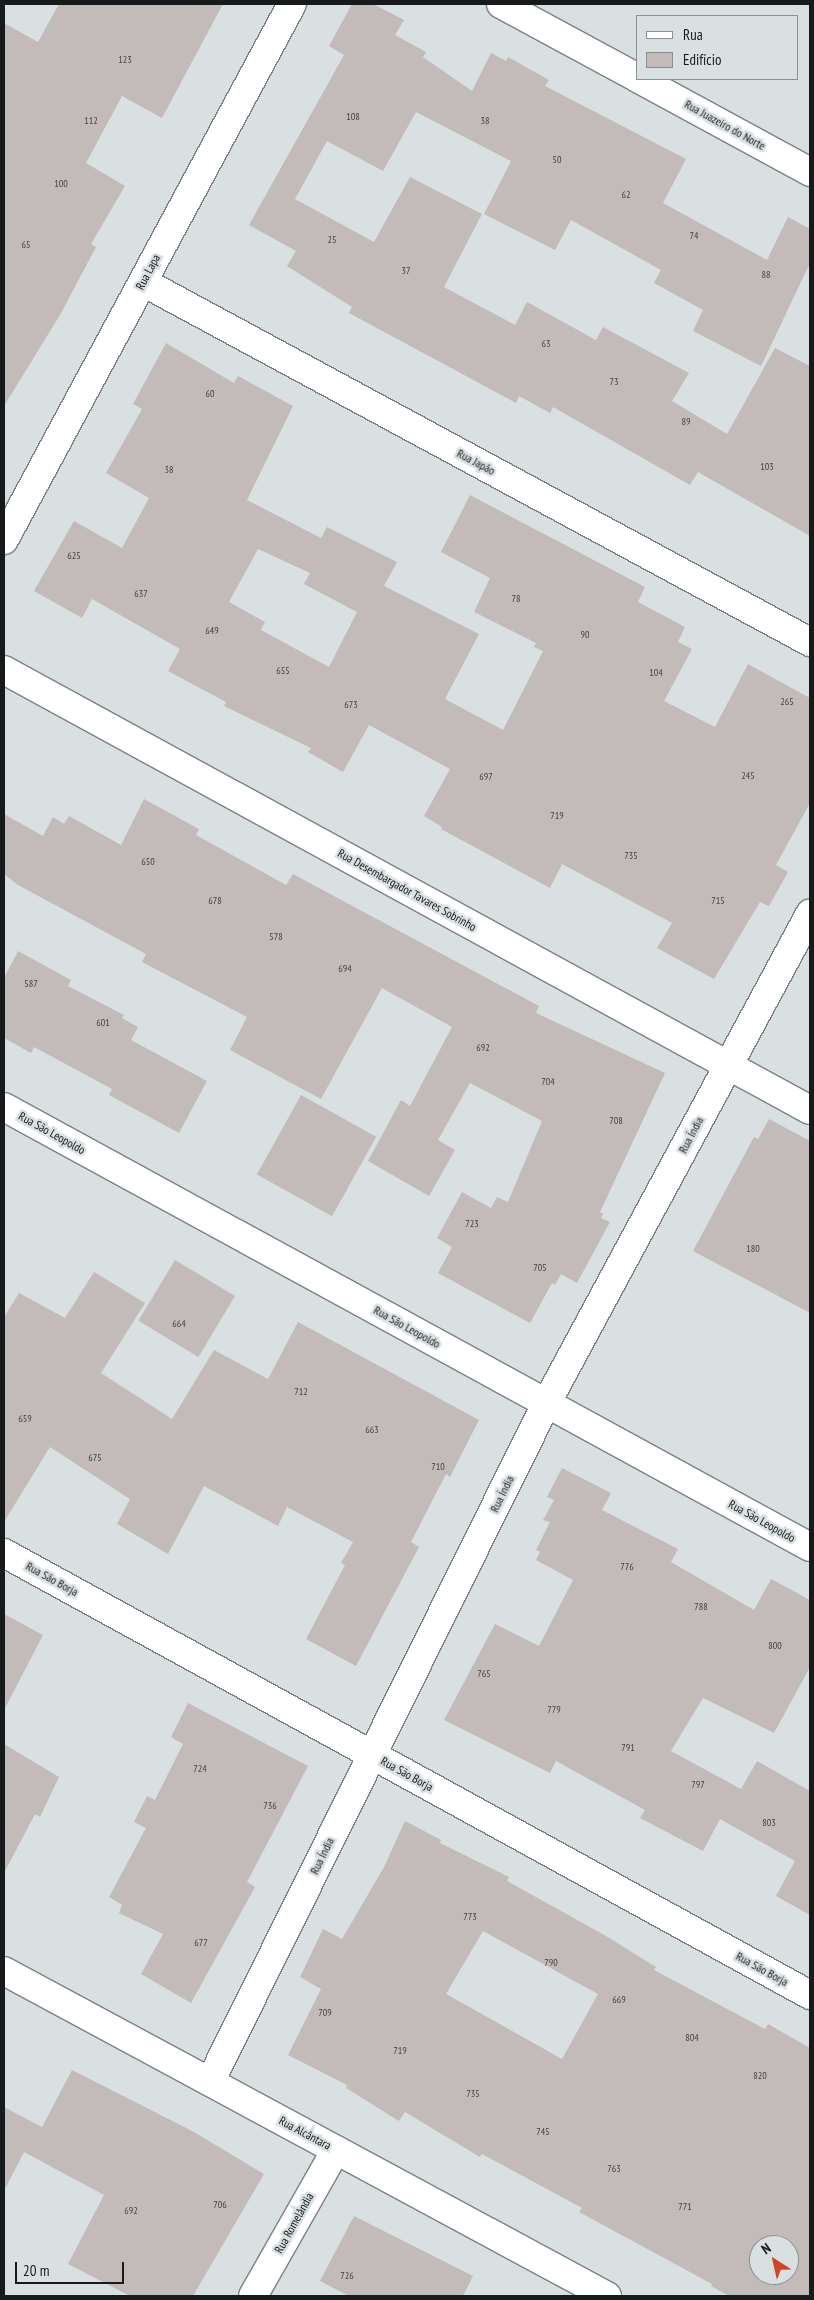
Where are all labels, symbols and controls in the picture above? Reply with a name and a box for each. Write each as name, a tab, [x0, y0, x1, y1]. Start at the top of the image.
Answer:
legend	[636, 15, 799, 80]
text: Rua	[683, 25, 703, 44]
text: Edifício	[683, 50, 721, 69]
house number: 123	[118, 54, 132, 66]
street label: Rua Juazeiro do Norte	[682, 97, 768, 153]
house number: 108	[346, 111, 360, 123]
house number: 112	[84, 115, 98, 127]
house number: 38	[481, 115, 489, 127]
house number: 50	[553, 154, 561, 166]
house number: 100	[54, 178, 68, 190]
house number: 62	[622, 189, 630, 201]
house number: 74	[690, 230, 698, 242]
house number: 25	[328, 234, 336, 246]
house number: 65	[22, 239, 30, 251]
street label: Rua Lapa	[133, 252, 163, 292]
house number: 37	[402, 265, 410, 277]
house number: 88	[762, 269, 770, 281]
house number: 63	[542, 338, 550, 350]
house number: 73	[610, 376, 618, 388]
house number: 60	[206, 388, 214, 400]
house number: 89	[682, 416, 690, 428]
street label: Rua Japão	[454, 446, 498, 478]
house number: 103	[760, 461, 774, 473]
house number: 38	[165, 464, 173, 476]
house number: 625	[67, 550, 81, 562]
house number: 637	[134, 588, 148, 600]
house number: 78	[512, 593, 520, 605]
house number: 649	[205, 625, 219, 637]
house number: 90	[581, 629, 589, 641]
house number: 655	[276, 665, 290, 677]
house number: 104	[649, 667, 663, 679]
house number: 265	[780, 696, 794, 708]
house number: 673	[344, 699, 358, 711]
house number: 245	[741, 770, 755, 782]
house number: 697	[479, 771, 493, 783]
house number: 719	[550, 810, 564, 822]
street label: Rua Desembargador Tavares Sobrinho	[335, 846, 479, 934]
house number: 735	[624, 850, 638, 862]
house number: 650	[141, 856, 155, 868]
house number: 678	[208, 895, 222, 907]
house number: 715	[711, 895, 725, 907]
house number: 578	[269, 931, 283, 943]
house number: 694	[338, 963, 352, 975]
house number: 587	[24, 978, 38, 990]
house number: 601	[96, 1017, 110, 1029]
house number: 692	[476, 1042, 490, 1054]
house number: 704	[541, 1076, 555, 1088]
street label: Rua São Leopoldo	[16, 1109, 88, 1157]
street label: Rua Índia	[675, 1114, 707, 1156]
house number: 708	[609, 1115, 623, 1127]
house number: 723	[465, 1218, 479, 1230]
house number: 180	[746, 1243, 760, 1255]
house number: 705	[533, 1262, 547, 1274]
street label: Rua São Leopoldo	[371, 1303, 443, 1351]
house number: 664	[172, 1318, 186, 1330]
house number: 712	[294, 1386, 308, 1398]
house number: 659	[18, 1413, 32, 1425]
house number: 663	[365, 1424, 379, 1436]
house number: 675	[88, 1452, 102, 1464]
house number: 710	[431, 1461, 445, 1473]
street label: Rua Índia	[487, 1473, 517, 1515]
street label: Rua São Leopoldo	[726, 1497, 798, 1545]
street label: Rua São Borja	[23, 1559, 81, 1599]
house number: 776	[620, 1561, 634, 1573]
house number: 788	[694, 1601, 708, 1613]
house number: 800	[768, 1640, 782, 1652]
house number: 765	[477, 1668, 491, 1680]
house number: 779	[547, 1704, 561, 1716]
house number: 791	[621, 1742, 635, 1754]
street label: Rua São Borja	[378, 1754, 436, 1794]
house number: 724	[193, 1763, 207, 1775]
house number: 797	[691, 1779, 705, 1791]
house number: 736	[263, 1800, 277, 1812]
house number: 803	[762, 1817, 776, 1829]
street label: Rua Índia	[307, 1835, 337, 1877]
house number: 773	[463, 1911, 477, 1923]
house number: 677	[194, 1937, 208, 1949]
street label: Rua São Borja	[733, 1949, 791, 1989]
house number: 790	[544, 1957, 558, 1969]
house number: 669	[612, 1994, 626, 2006]
house number: 709	[318, 2007, 332, 2019]
house number: 804	[685, 2032, 699, 2044]
house number: 719	[393, 2045, 407, 2057]
house number: 820	[753, 2070, 767, 2082]
house number: 735	[466, 2088, 480, 2100]
street label: Rua Alcântara	[276, 2113, 334, 2153]
house number: 745	[536, 2126, 550, 2138]
house number: 763	[607, 2163, 621, 2175]
street label: Rua Romelândia	[271, 2190, 317, 2256]
house number: 706	[213, 2199, 227, 2211]
house number: 771	[678, 2201, 692, 2213]
house number: 692	[124, 2205, 138, 2217]
north arrow	[749, 2235, 799, 2285]
text: N	[758, 2239, 774, 2258]
scale bar	[18, 2252, 126, 2284]
text: 20 m	[23, 2261, 49, 2280]
house number: 726	[340, 2270, 354, 2282]

